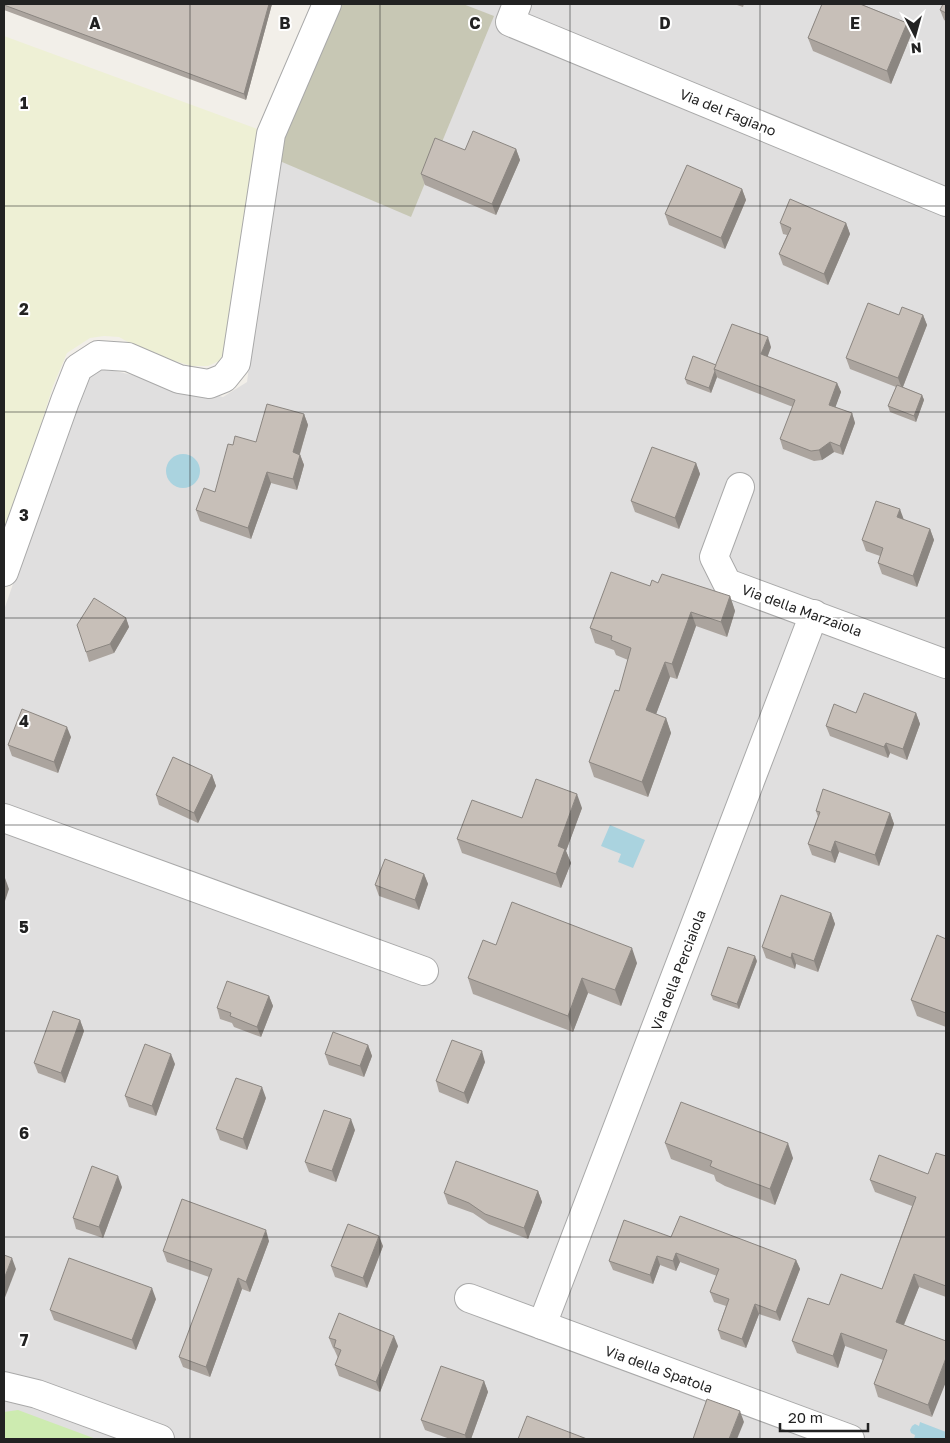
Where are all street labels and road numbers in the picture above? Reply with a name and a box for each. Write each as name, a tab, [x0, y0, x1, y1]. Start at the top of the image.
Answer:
street label: Via del Fagiano	[677, 85, 779, 139]
street label: Via della Marzaiola	[740, 580, 864, 640]
street label: Via della Perciaiola	[647, 907, 709, 1033]
street label: Via della Spatola	[603, 1342, 715, 1396]

